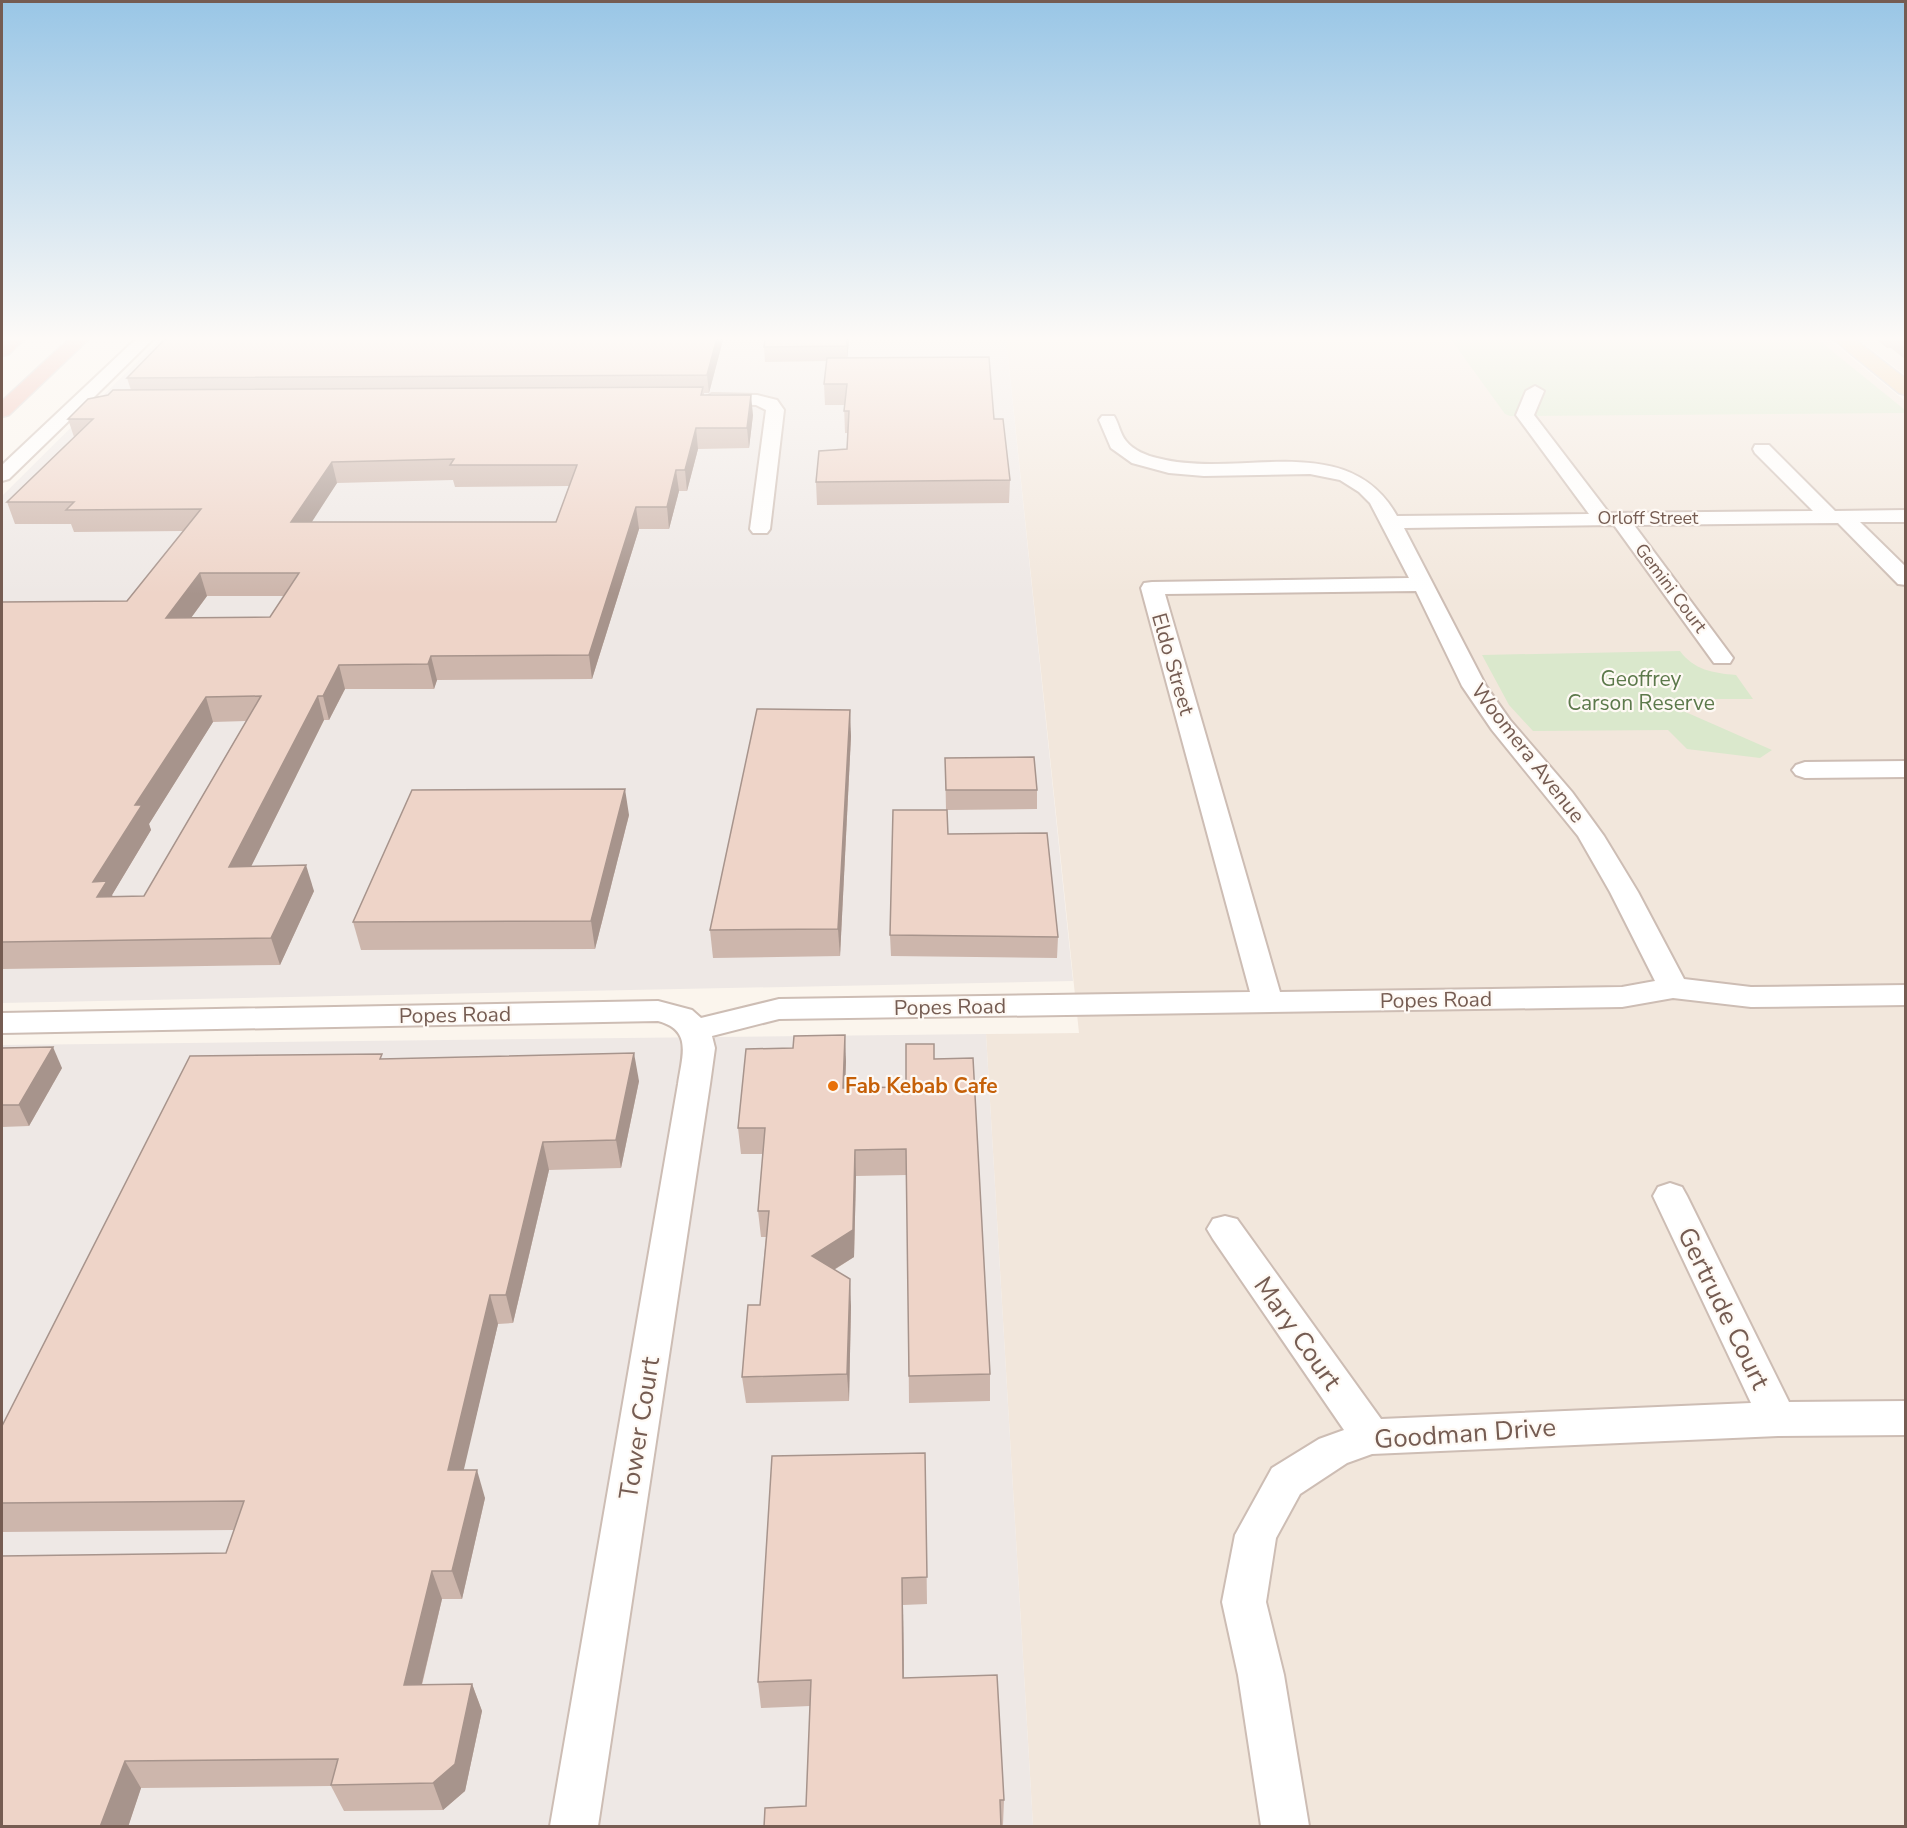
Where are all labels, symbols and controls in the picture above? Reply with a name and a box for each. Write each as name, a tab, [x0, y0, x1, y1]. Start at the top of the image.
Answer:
street label: Orloff Street	[1598, 506, 1699, 530]
street label: Gemini Court	[1629, 538, 1713, 638]
street label: Eldo Street	[1145, 610, 1201, 719]
park label: Geoffrey Carson Reserve	[1567, 665, 1715, 717]
street label: Woomera Avenue	[1465, 677, 1591, 829]
street label: Popes Road	[1380, 985, 1492, 1015]
street label: Popes Road	[894, 992, 1006, 1022]
street label: Popes Road	[399, 1000, 511, 1030]
place label: Fab Kebab Cafe	[845, 1072, 998, 1100]
marker: Fab Kebab Cafe	[826, 1079, 840, 1093]
street label: Gertrude Court	[1669, 1221, 1778, 1396]
street label: Mary Court	[1246, 1270, 1350, 1398]
street label: Tower Court	[611, 1353, 668, 1502]
street label: Goodman Drive	[1373, 1410, 1557, 1457]

